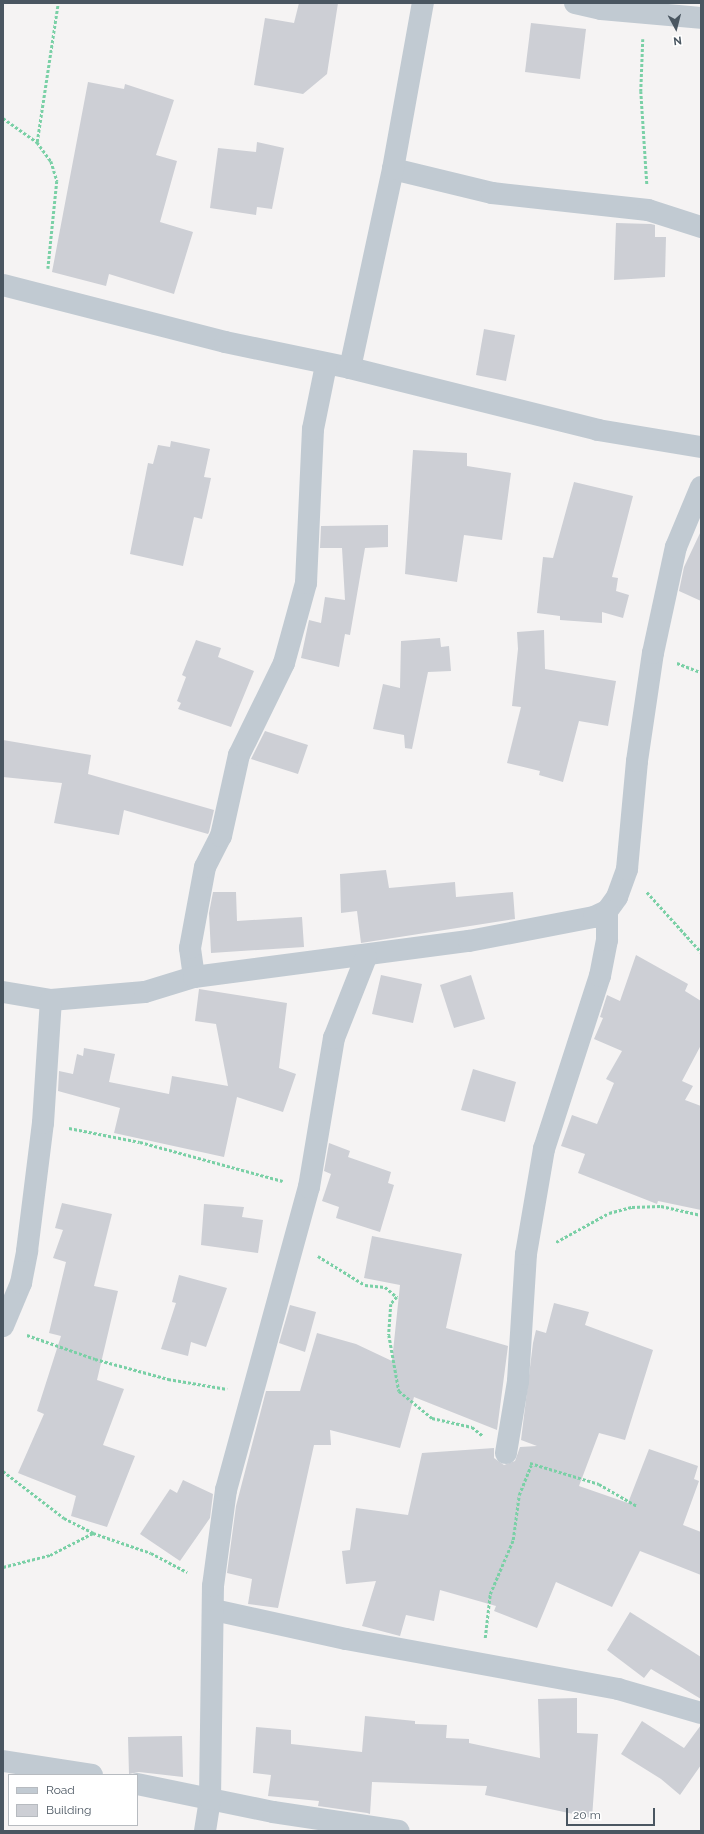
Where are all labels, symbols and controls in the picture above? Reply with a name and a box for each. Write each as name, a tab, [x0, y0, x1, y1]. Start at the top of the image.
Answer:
north arrow	[656, 8, 696, 48]
text: N	[673, 33, 682, 47]
legend	[8, 1774, 138, 1826]
text: Road	[46, 1783, 75, 1797]
scale bar	[568, 1800, 657, 1826]
text: Building	[46, 1803, 92, 1817]
text: 20 m	[573, 1808, 601, 1822]

